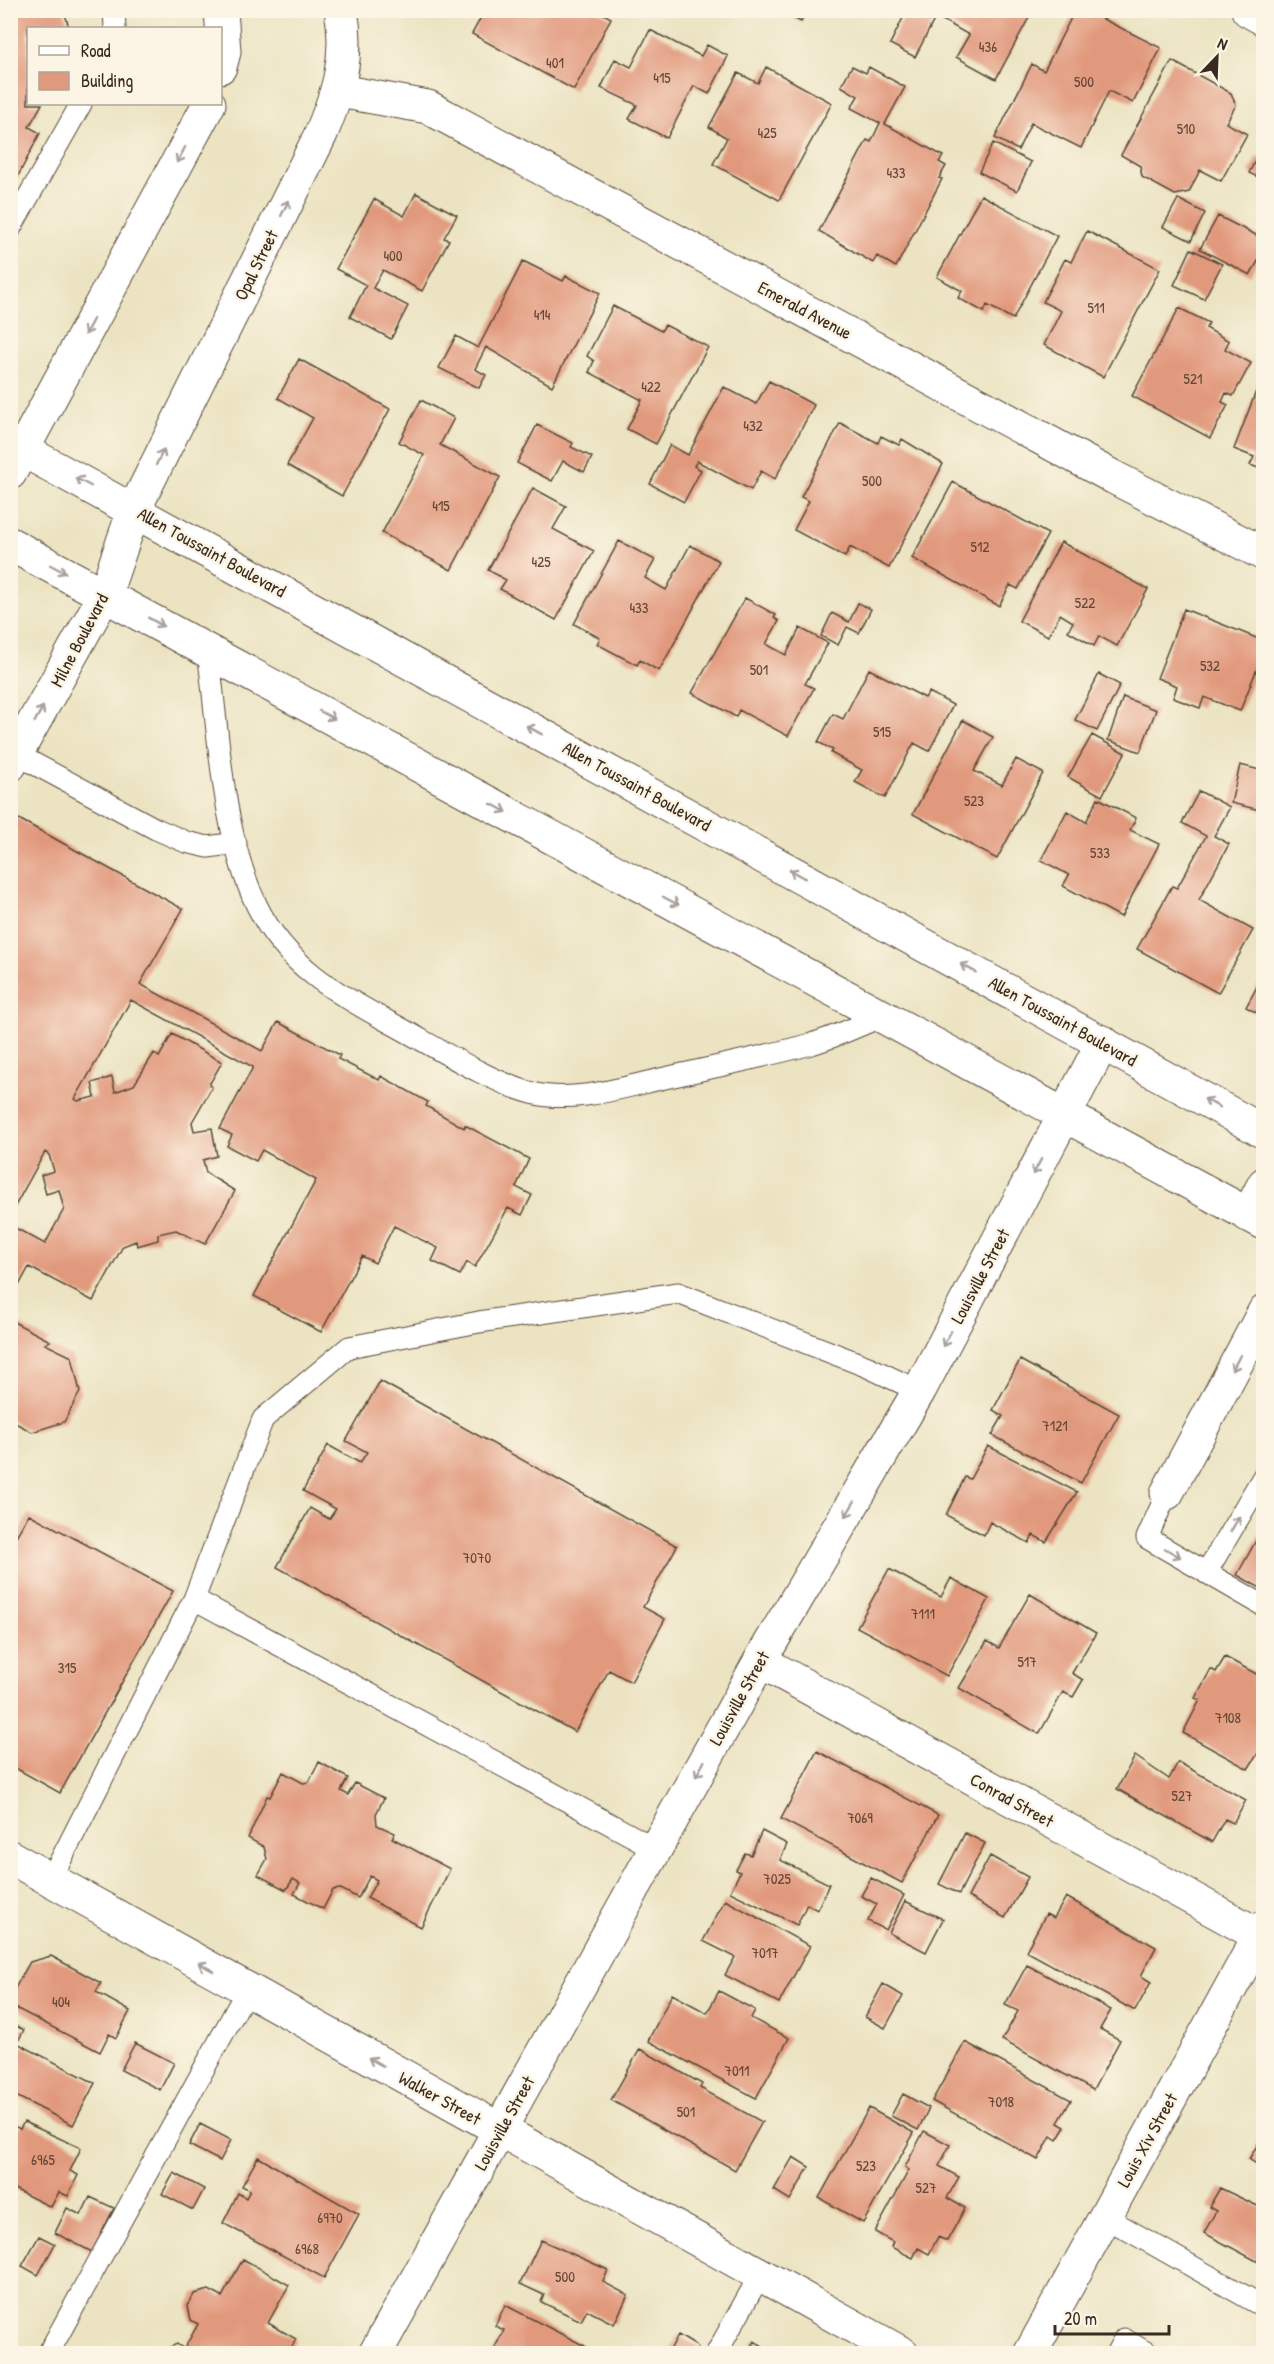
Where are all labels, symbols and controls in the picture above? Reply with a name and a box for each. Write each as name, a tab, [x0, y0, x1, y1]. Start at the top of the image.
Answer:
legend	[27, 27, 222, 105]
north arrow	[1187, 27, 1247, 87]
text: N	[1215, 31, 1232, 55]
house number: 436	[979, 36, 997, 57]
text: Road	[81, 38, 111, 63]
house number: 401	[546, 52, 564, 73]
house number: 415	[653, 67, 671, 88]
text: Building	[81, 68, 133, 93]
house number: 500	[1074, 71, 1094, 92]
house number: 510	[1177, 118, 1196, 139]
house number: 425	[758, 122, 777, 143]
one-way arrow	[175, 146, 187, 163]
house number: 433	[886, 162, 906, 183]
one-way arrow	[280, 199, 291, 217]
street label: Opal Street	[228, 225, 284, 304]
house number: 400	[383, 245, 403, 266]
street label: Emerald Avenue	[754, 275, 856, 345]
house number: 511	[1087, 297, 1105, 318]
house number: 414	[534, 304, 551, 325]
one-way arrow	[83, 318, 94, 336]
house number: 521	[1184, 368, 1202, 389]
house number: 422	[641, 376, 661, 397]
house number: 432	[743, 415, 763, 436]
one-way arrow	[155, 449, 167, 467]
house number: 500	[862, 470, 882, 491]
one-way arrow	[75, 476, 92, 488]
house number: 415	[432, 495, 450, 516]
street label: Allen Toussaint Boulevard	[133, 501, 291, 603]
house number: 512	[971, 536, 989, 557]
house number: 425	[532, 551, 551, 572]
one-way arrow	[48, 564, 66, 575]
street label: Milne Boulevard	[44, 589, 114, 691]
house number: 522	[1075, 592, 1095, 613]
house number: 433	[629, 597, 649, 618]
one-way arrow	[147, 616, 164, 628]
house number: 532	[1200, 655, 1220, 676]
house number: 501	[750, 659, 768, 680]
one-way arrow	[33, 706, 45, 723]
one-way arrow	[318, 710, 336, 721]
house number: 515	[873, 721, 892, 742]
one-way arrow	[526, 724, 544, 735]
street label: Allen Toussaint Boulevard	[558, 735, 716, 837]
house number: 523	[964, 790, 984, 811]
one-way arrow	[490, 802, 507, 814]
house number: 533	[1090, 842, 1110, 863]
one-way arrow	[789, 868, 806, 880]
one-way arrow	[661, 896, 679, 907]
one-way arrow	[960, 962, 977, 974]
street label: Allen Toussaint Boulevard	[984, 970, 1142, 1072]
one-way arrow	[1204, 1097, 1222, 1108]
one-way arrow	[1031, 1157, 1042, 1175]
street label: Louisville Street	[944, 1223, 1016, 1328]
one-way arrow	[940, 1330, 952, 1348]
one-way arrow	[1230, 1354, 1241, 1372]
house number: 7121	[1042, 1415, 1068, 1436]
one-way arrow	[843, 1500, 855, 1517]
one-way arrow	[1229, 1516, 1241, 1533]
house number: 7070	[463, 1547, 491, 1568]
one-way arrow	[1164, 1548, 1181, 1560]
house number: 7111	[911, 1603, 935, 1624]
street label: Louisville Street	[703, 1646, 776, 1750]
house number: 517	[1017, 1651, 1037, 1672]
house number: 315	[58, 1657, 77, 1678]
house number: 7108	[1215, 1707, 1241, 1728]
one-way arrow	[694, 1759, 705, 1777]
street label: Conrad Street	[966, 1767, 1059, 1834]
house number: 527	[1172, 1785, 1192, 1806]
house number: 7069	[847, 1807, 873, 1828]
house number: 7025	[763, 1868, 791, 1889]
house number: 7017	[751, 1942, 779, 1963]
one-way arrow	[197, 1961, 215, 1972]
house number: 404	[52, 1991, 70, 2012]
one-way arrow	[368, 2056, 385, 2068]
house number: 7011	[724, 2060, 750, 2081]
street label: Walker Street	[394, 2065, 486, 2131]
street label: Louisville Street	[468, 2071, 541, 2175]
street label: Louis Xiv Street	[1111, 2088, 1184, 2192]
house number: 7018	[988, 2091, 1014, 2112]
house number: 501	[677, 2101, 695, 2122]
house number: 6965	[31, 2149, 56, 2170]
house number: 523	[856, 2155, 876, 2176]
house number: 527	[916, 2177, 936, 2198]
house number: 6970	[317, 2207, 343, 2228]
house number: 6968	[295, 2238, 319, 2259]
house number: 500	[555, 2266, 575, 2287]
scale bar	[1055, 2298, 1169, 2336]
text: 20 m	[1064, 2306, 1097, 2331]

